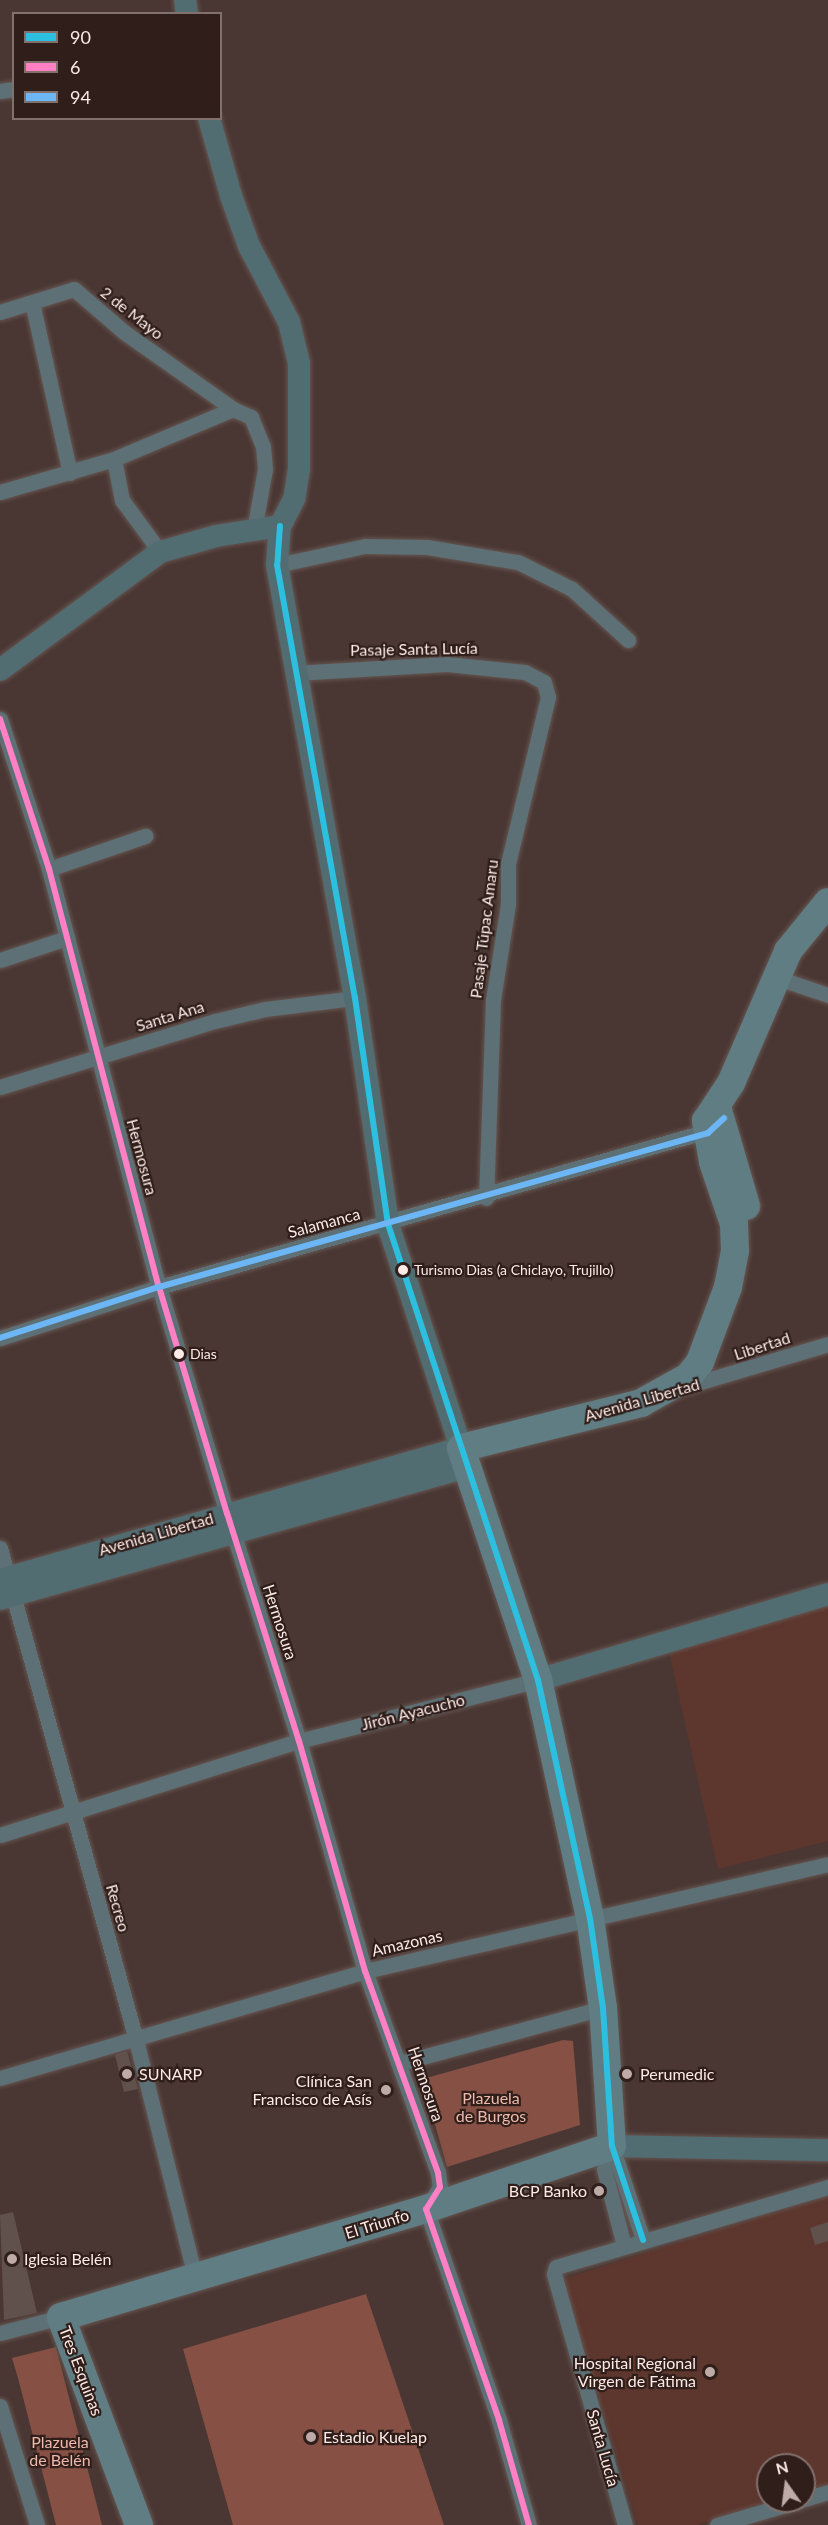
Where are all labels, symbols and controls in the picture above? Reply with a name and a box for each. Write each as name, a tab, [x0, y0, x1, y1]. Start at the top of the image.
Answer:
legend	[12, 12, 222, 120]
text: 90	[70, 26, 91, 48]
text: 6	[70, 56, 80, 78]
text: 94	[70, 86, 91, 108]
street label: 2 de Mayo	[97, 283, 167, 343]
street label: Pasaje Santa Lucía	[350, 638, 478, 660]
street label: Pasaje Túpac Amaru	[466, 858, 502, 1000]
street label: Santa Ana	[133, 996, 207, 1036]
street label: Hermosura	[123, 1117, 161, 1197]
street label: Salamanca	[286, 1204, 362, 1242]
place label: Turismo Dias (a Chiclayo, Trujillo)	[414, 1262, 614, 1278]
marker: Turismo Dias (a Chiclayo, Trujillo)	[397, 1264, 409, 1276]
street label: Libertad	[731, 1328, 793, 1364]
place label: Dias	[190, 1346, 217, 1362]
marker: Dias	[173, 1348, 185, 1360]
street label: Avenida Libertad	[582, 1374, 702, 1426]
street label: Avenida Libertad	[96, 1508, 216, 1560]
street label: Hermosura	[259, 1582, 301, 1662]
street label: Jirón Ayacucho	[359, 1690, 467, 1734]
street label: Recreo	[102, 1882, 134, 1934]
street label: Amazonas	[370, 1926, 444, 1960]
street label: Hermosura	[404, 2044, 448, 2124]
place label: SUNARP	[139, 2064, 202, 2084]
place label: Perumedic	[640, 2064, 714, 2084]
marker: Perumedic	[618, 2065, 636, 2083]
marker: SUNARP	[120, 2067, 134, 2081]
place label: Clínica San Francisco de Asís	[252, 2071, 372, 2109]
marker: Clínica San Francisco de Asís	[377, 2081, 395, 2099]
park label: Plazuela de Burgos	[456, 2088, 526, 2126]
place label: BCP Banko	[508, 2181, 587, 2201]
marker: BCP Banko	[592, 2184, 606, 2198]
street label: El Triunfo	[342, 2205, 412, 2243]
place label: Iglesia Belén	[24, 2249, 111, 2269]
marker: Iglesia Belén	[5, 2252, 19, 2266]
street label: Tres Esquinas	[55, 2324, 107, 2418]
place label: Hospital Regional Virgen de Fátima	[574, 2353, 696, 2391]
marker: Hospital Regional Virgen de Fátima	[701, 2363, 719, 2381]
street label: Santa Lucía	[583, 2407, 623, 2489]
place label: Estadio Kuelap	[323, 2427, 427, 2447]
marker: Estadio Kuelap	[304, 2430, 318, 2444]
park label: Plazuela de Belén	[29, 2432, 91, 2470]
north arrow	[756, 2453, 816, 2513]
text: N	[774, 2456, 790, 2478]

